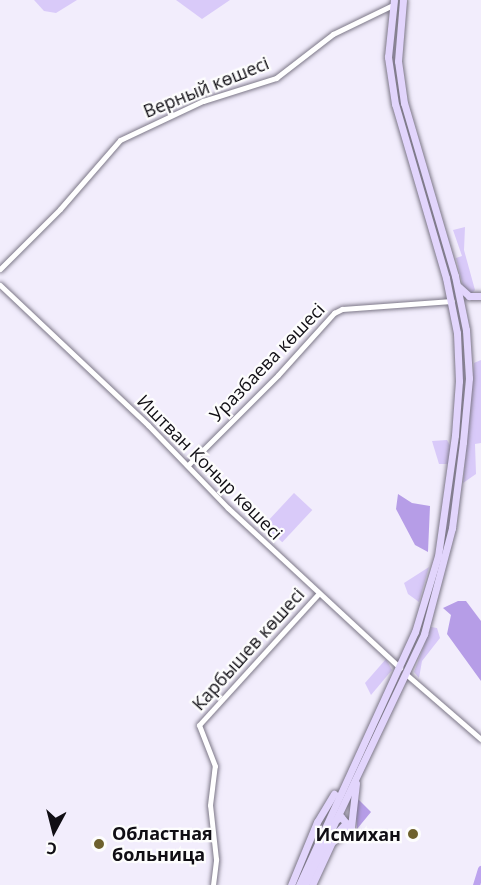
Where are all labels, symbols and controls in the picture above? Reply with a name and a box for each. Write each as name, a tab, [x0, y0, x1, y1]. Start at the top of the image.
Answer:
street label: Верный көшесі	[140, 52, 272, 122]
street label: Уразбаева көшесі	[205, 298, 329, 426]
street label: Иштван Коныр көшесі	[133, 390, 287, 544]
street label: Карбышев көшесі	[187, 583, 309, 715]
north arrow	[24, 801, 84, 861]
place label: Областная больница	[112, 823, 213, 866]
place label: Исмихан	[316, 823, 401, 845]
marker: Исмихан	[406, 827, 420, 841]
marker: Областная больница	[90, 835, 108, 853]
text: С	[45, 837, 58, 860]

